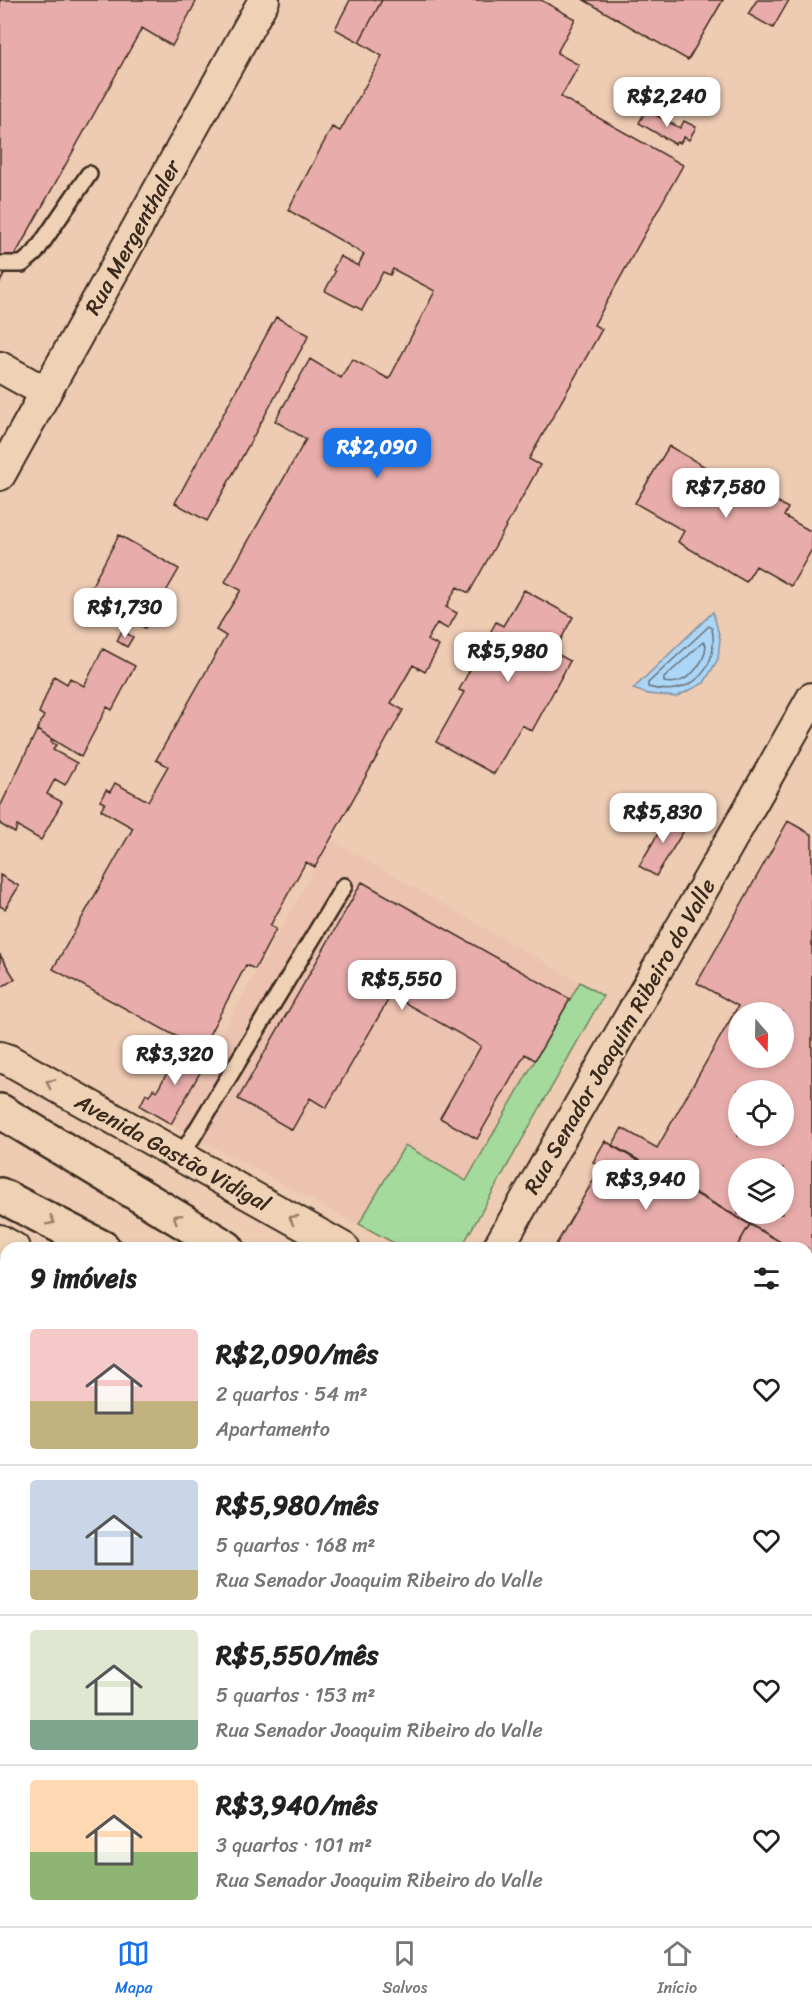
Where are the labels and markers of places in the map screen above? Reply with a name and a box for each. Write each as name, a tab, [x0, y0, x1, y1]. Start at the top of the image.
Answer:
pin: R$2,240	[612, 77, 722, 128]
pin: R$2,090	[322, 428, 432, 479]
pin: R$7,580	[671, 468, 781, 519]
pin: R$1,730	[70, 588, 180, 639]
pin: R$5,980	[453, 632, 563, 683]
pin: R$5,830	[608, 793, 718, 844]
pin: R$5,550	[347, 960, 457, 1011]
pin: R$3,320	[120, 1035, 230, 1086]
pin: R$3,940	[591, 1160, 701, 1211]

